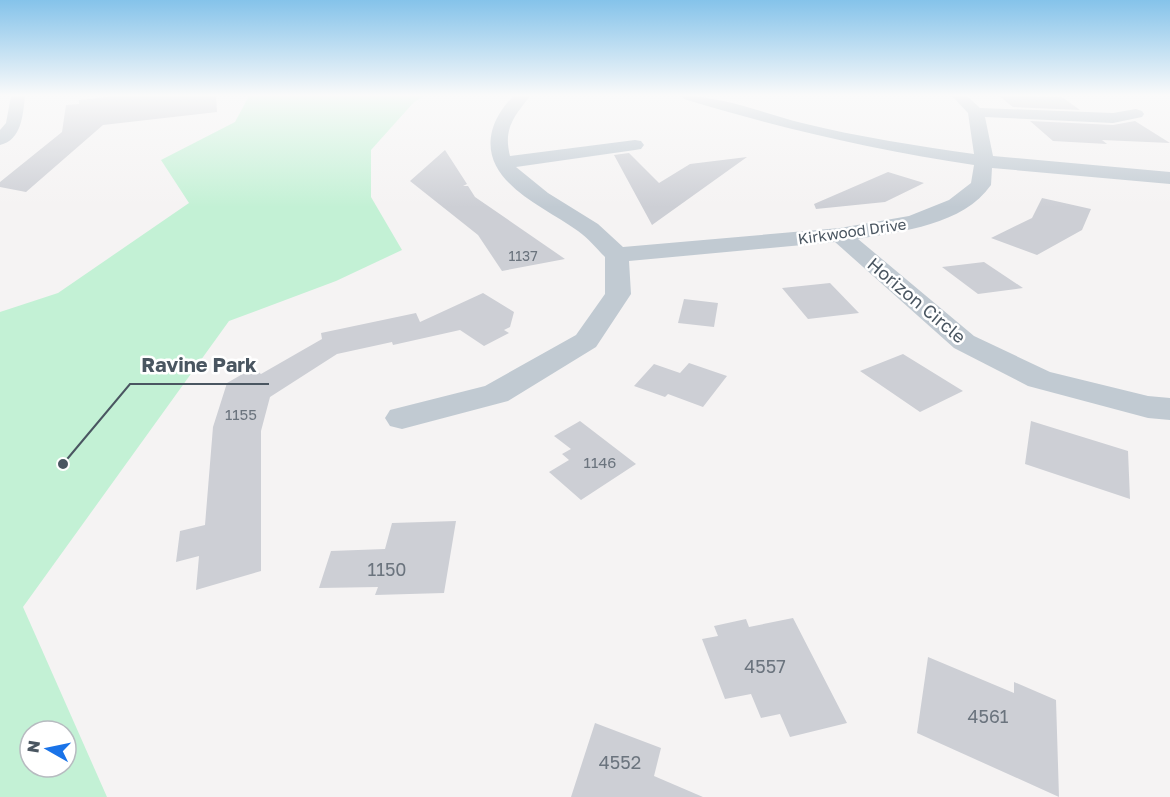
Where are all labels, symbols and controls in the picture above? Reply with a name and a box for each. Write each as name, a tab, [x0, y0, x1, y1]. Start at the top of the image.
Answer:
street label: Kirkwood Drive	[797, 214, 908, 247]
house number: 1137	[508, 247, 538, 264]
street label: Horizon Circle	[863, 252, 971, 348]
callout: Ravine Park	[130, 346, 269, 384]
text: Ravine Park	[141, 352, 257, 376]
house number: 1155	[225, 405, 257, 423]
house number: 1146	[584, 453, 616, 471]
house number: 1150	[367, 558, 407, 580]
house number: 4557	[744, 655, 786, 677]
house number: 4561	[967, 705, 1009, 727]
north arrow	[18, 719, 78, 779]
text: N	[22, 739, 44, 754]
house number: 4552	[599, 751, 641, 773]

